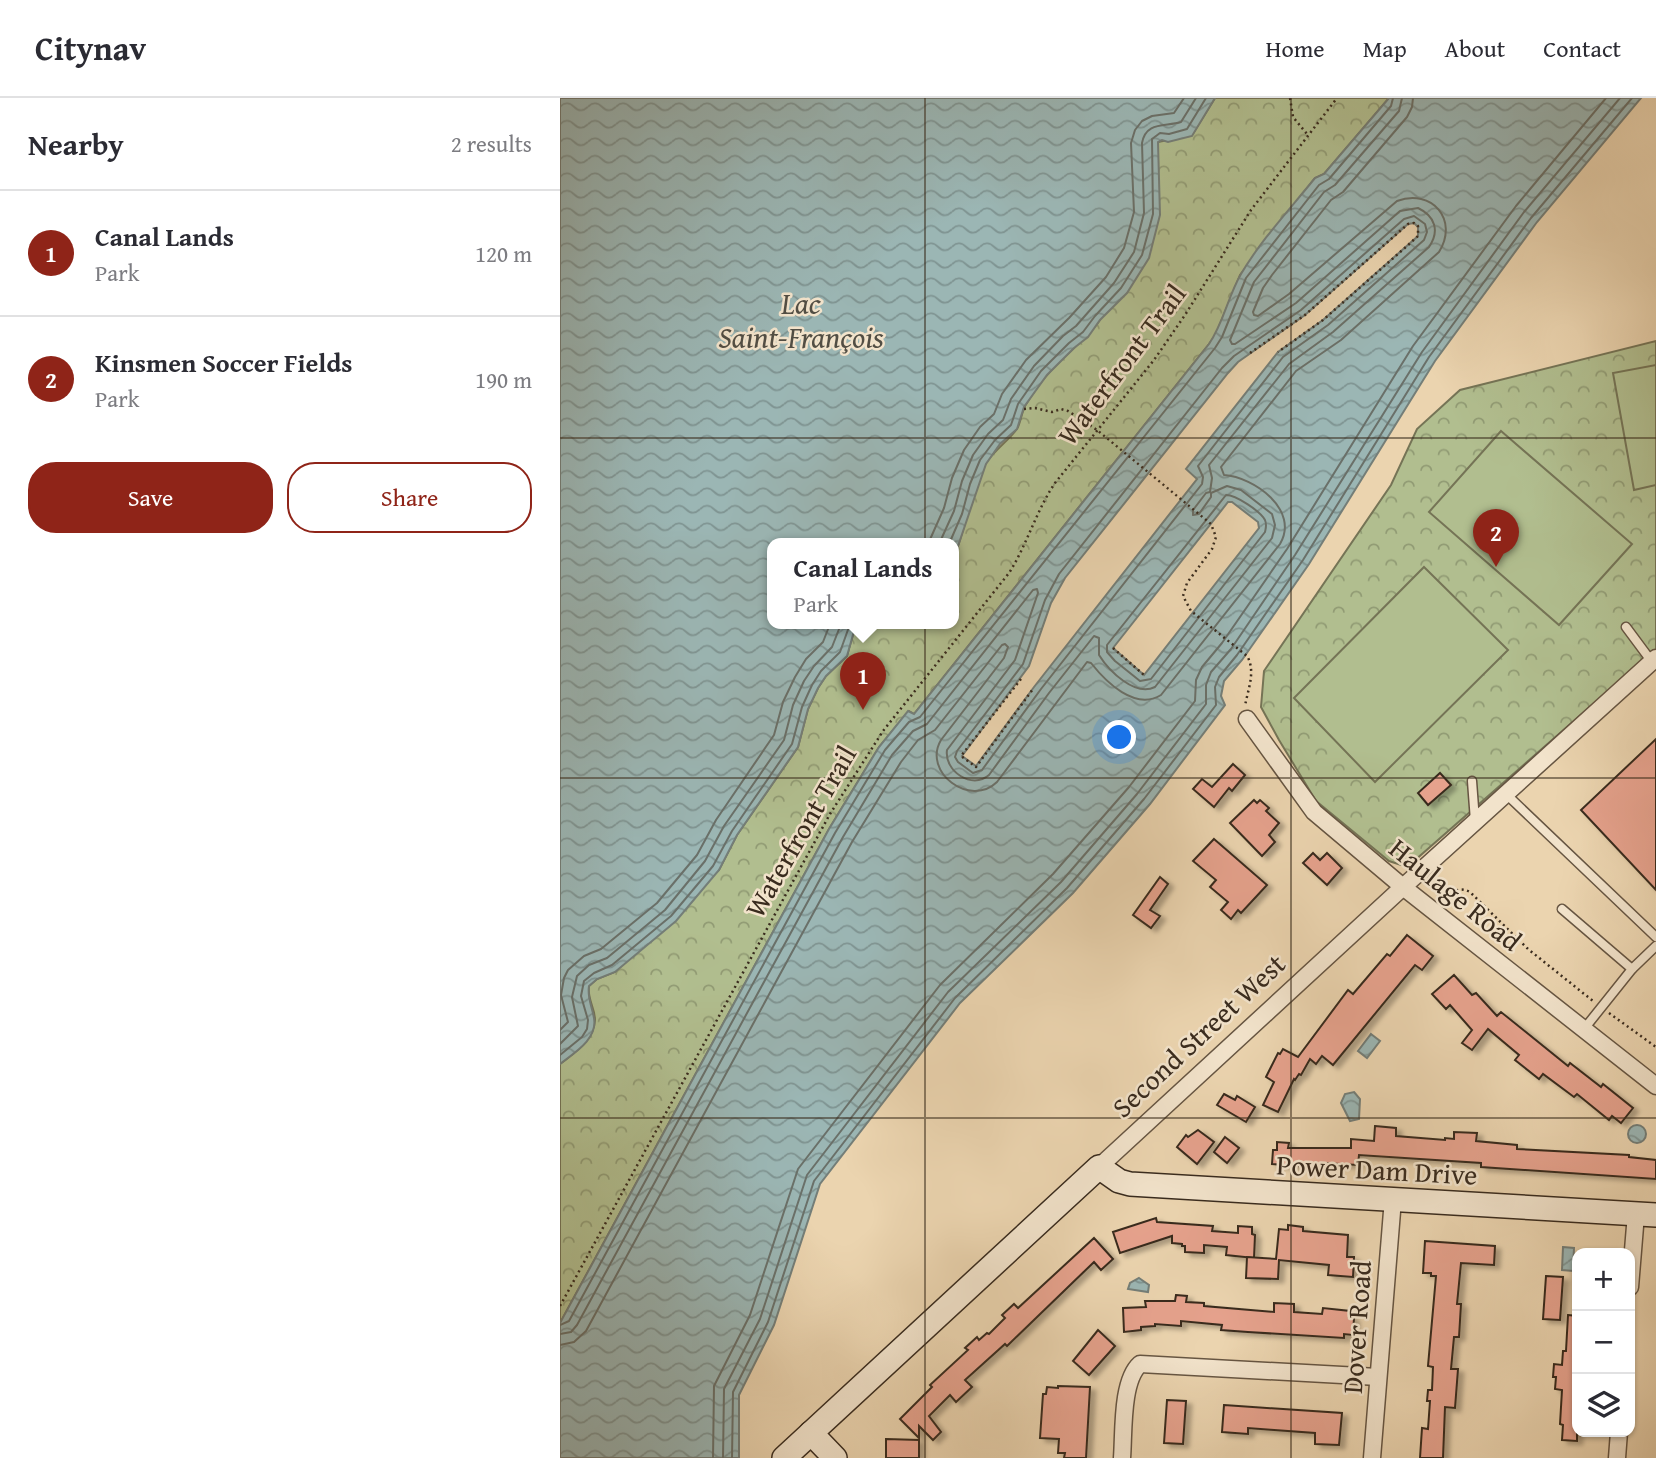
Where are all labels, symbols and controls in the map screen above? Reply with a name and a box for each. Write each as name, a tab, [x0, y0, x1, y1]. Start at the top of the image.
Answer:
text: Citynav	[35, 24, 146, 72]
text: Home	[1266, 31, 1325, 66]
text: Map	[1363, 31, 1407, 66]
text: About	[1445, 31, 1505, 66]
text: Contact	[1543, 31, 1621, 66]
text: Nearby	[28, 122, 124, 166]
text: 2 results	[451, 127, 532, 160]
text: Canal Lands	[95, 217, 234, 256]
text: 1	[45, 237, 57, 270]
text: 120 m	[475, 237, 532, 270]
text: Park	[95, 256, 139, 289]
street label: Waterfront Trail	[1047, 275, 1195, 453]
water label: Lac Saint-François	[718, 281, 884, 359]
text: Kinsmen Soccer Fields	[95, 343, 353, 382]
text: 2	[45, 363, 57, 396]
text: 190 m	[475, 363, 532, 396]
text: Park	[95, 382, 139, 415]
button: Save	[28, 462, 273, 533]
button: Share	[287, 462, 532, 533]
pin: 2	[1473, 509, 1519, 567]
popup	[767, 538, 959, 629]
text: Canal Lands	[794, 548, 932, 587]
text: Park	[794, 587, 838, 620]
pin: 1	[840, 652, 886, 710]
your location	[1102, 720, 1136, 754]
street label: Waterfront Trail	[734, 737, 866, 925]
street label: Haulage Road	[1381, 828, 1531, 960]
street label: Second Street West	[1102, 943, 1294, 1126]
street label: Power Dam Drive	[1275, 1143, 1479, 1195]
map controls	[1572, 1248, 1635, 1437]
button: +	[1572, 1248, 1635, 1311]
street label: Dover Road	[1331, 1259, 1381, 1395]
button: −	[1572, 1311, 1635, 1374]
button: layers	[1572, 1374, 1635, 1437]

